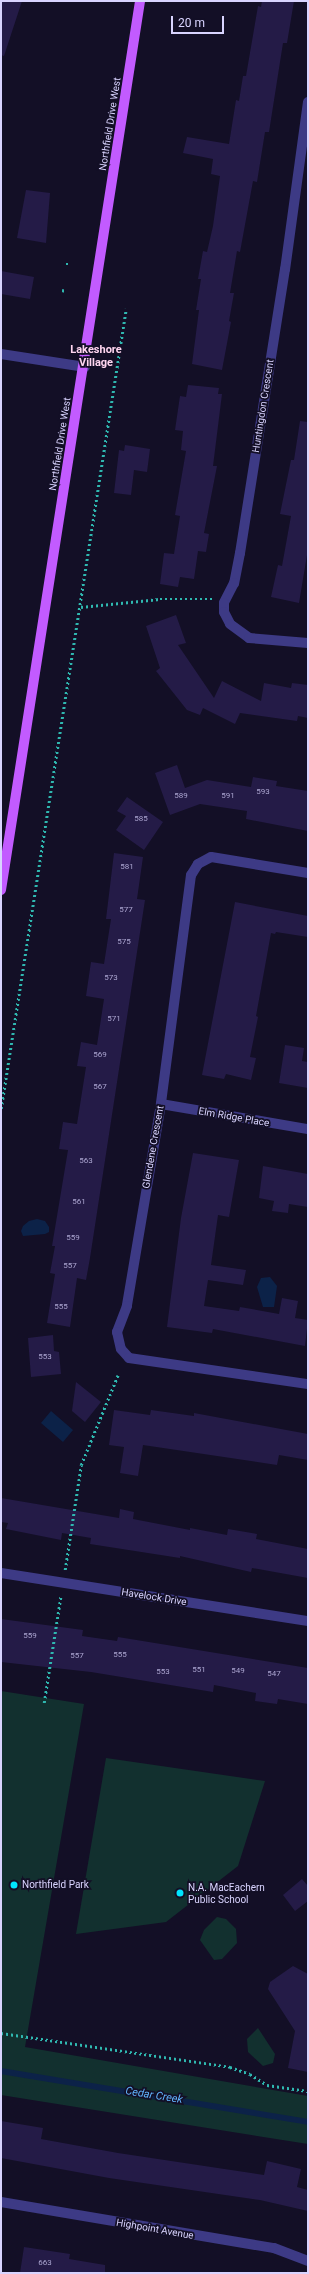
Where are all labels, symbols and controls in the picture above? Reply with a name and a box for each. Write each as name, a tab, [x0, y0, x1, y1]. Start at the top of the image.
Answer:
scale bar	[173, 8, 226, 34]
text: 20 m	[178, 16, 205, 30]
street label: Northfield Drive West	[97, 77, 123, 171]
district label: Lakeshore Village	[70, 344, 122, 370]
street label: Huntingdon Crescent	[250, 359, 276, 453]
street label: Northfield Drive West	[47, 397, 73, 491]
house number: 593	[256, 787, 270, 797]
house number: 589	[174, 791, 188, 801]
house number: 591	[221, 791, 235, 801]
house number: 585	[134, 814, 148, 824]
house number: 581	[120, 862, 134, 872]
house number: 577	[119, 905, 133, 915]
house number: 575	[117, 937, 131, 947]
house number: 573	[104, 973, 118, 983]
house number: 571	[107, 1014, 121, 1024]
house number: 569	[93, 1050, 107, 1060]
house number: 567	[93, 1082, 107, 1092]
street label: Glendene Crescent	[140, 1105, 166, 1189]
street label: Elm Ridge Place	[198, 1105, 270, 1129]
house number: 563	[79, 1156, 93, 1166]
house number: 561	[72, 1197, 86, 1207]
house number: 559	[66, 1233, 80, 1243]
house number: 557	[63, 1261, 77, 1271]
house number: 555	[54, 1302, 68, 1312]
house number: 553	[38, 1352, 52, 1362]
street label: Havelock Drive	[120, 1586, 188, 1608]
house number: 559	[23, 1631, 37, 1641]
house number: 555	[113, 1650, 127, 1660]
house number: 557	[70, 1651, 84, 1661]
house number: 551	[192, 1665, 206, 1675]
house number: 549	[231, 1666, 245, 1676]
house number: 553	[156, 1667, 170, 1677]
house number: 547	[267, 1669, 281, 1679]
place label: Northfield Park	[22, 1879, 89, 1891]
marker: Northfield Park	[9, 1880, 19, 1890]
place label: N.A. MacEachern Public School	[188, 1881, 265, 1904]
marker: N.A. MacEachern Public School	[175, 1888, 185, 1898]
water label: Cedar Creek	[124, 2085, 184, 2107]
street label: Highpoint Avenue	[115, 2216, 195, 2242]
house number: 663	[38, 2258, 52, 2268]

